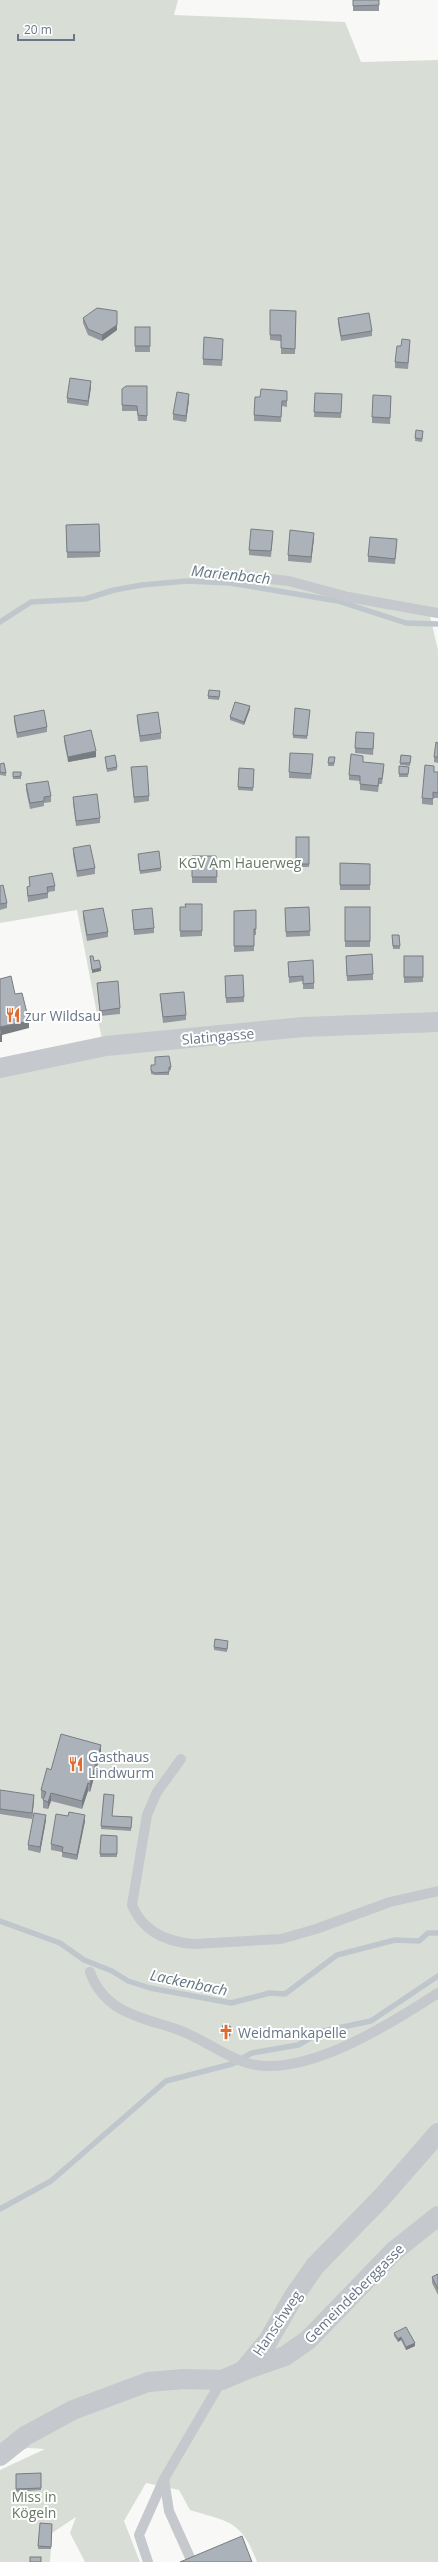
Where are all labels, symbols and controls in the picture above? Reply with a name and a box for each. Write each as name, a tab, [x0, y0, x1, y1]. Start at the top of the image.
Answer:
scale bar	[18, 16, 74, 42]
text: 20 m	[24, 21, 52, 38]
water label: Marienbach	[190, 560, 272, 588]
park label: KGV Am Hauerweg	[179, 853, 302, 872]
restaurant icon: zur Wildsau	[4, 1006, 22, 1024]
place label: zur Wildsau	[25, 1006, 101, 1025]
street label: Slatingasse	[181, 1023, 255, 1049]
place label: Gasthaus Lindwurm	[88, 1747, 154, 1782]
restaurant icon: Gasthaus Lindwurm	[67, 1755, 85, 1773]
water label: Lackenbach	[149, 1964, 229, 2000]
church icon: Weidmankapelle	[217, 2023, 235, 2041]
place label: Weidmankapelle	[238, 2023, 347, 2042]
street label: Gemeindeberggasse	[300, 2239, 408, 2347]
street label: Hanschweg	[248, 2286, 306, 2359]
park label: Miss in Kögeln	[11, 2487, 57, 2522]

